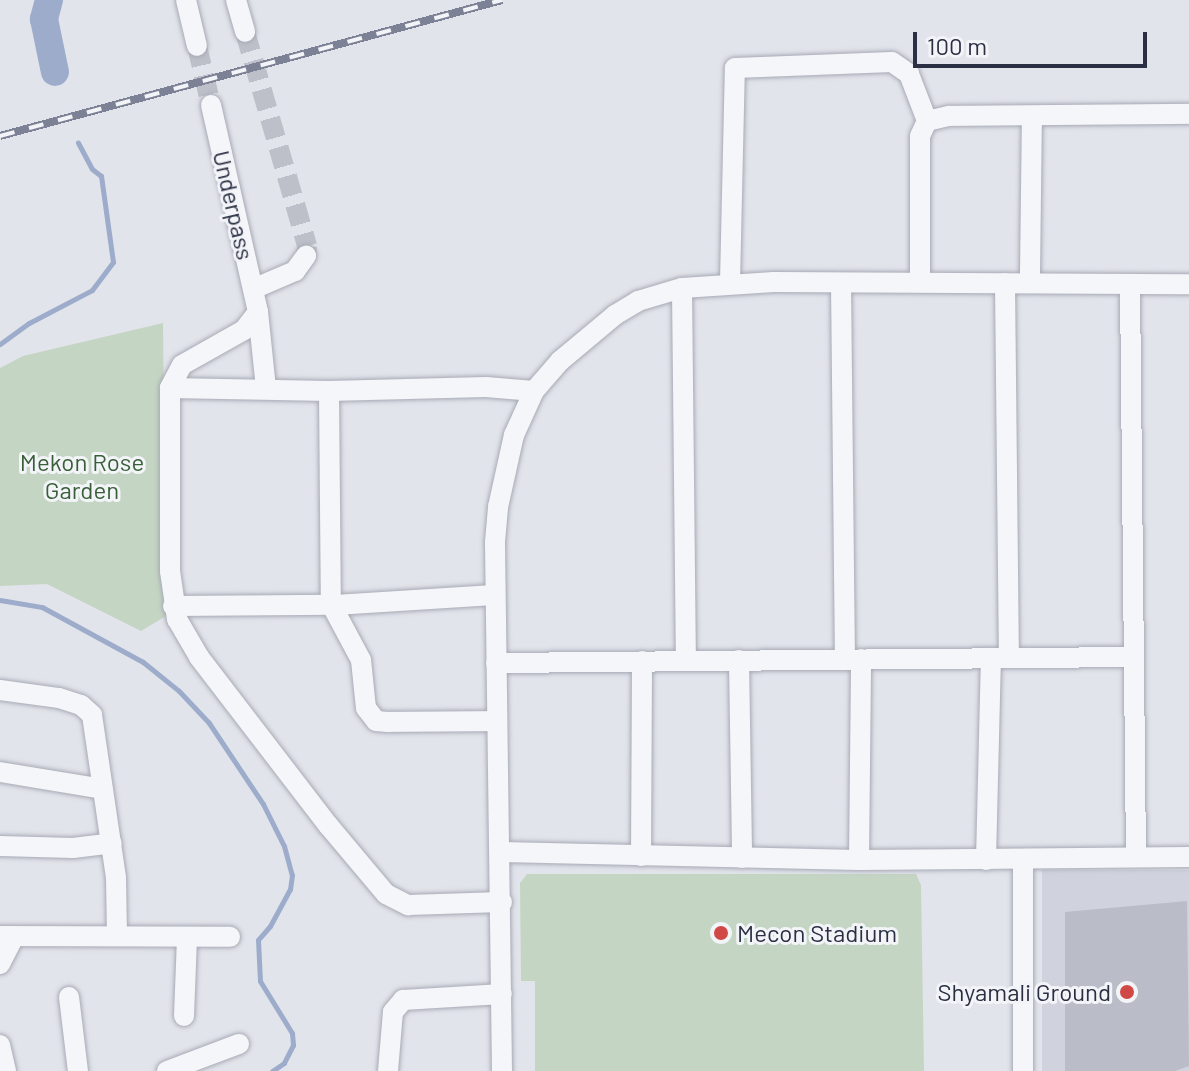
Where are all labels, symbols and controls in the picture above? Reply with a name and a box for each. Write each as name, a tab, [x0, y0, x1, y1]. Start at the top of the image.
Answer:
scale bar	[917, 16, 1151, 66]
text: 100 m	[927, 31, 987, 60]
street label: Underpass	[207, 148, 261, 262]
park label: Mekon Rose Garden	[20, 448, 144, 504]
place label: Mecon Stadium	[737, 919, 897, 947]
marker: Mecon Stadium	[712, 924, 730, 942]
place label: Shyamali Ground	[938, 978, 1111, 1006]
marker: Shyamali Ground	[1118, 983, 1136, 1001]

